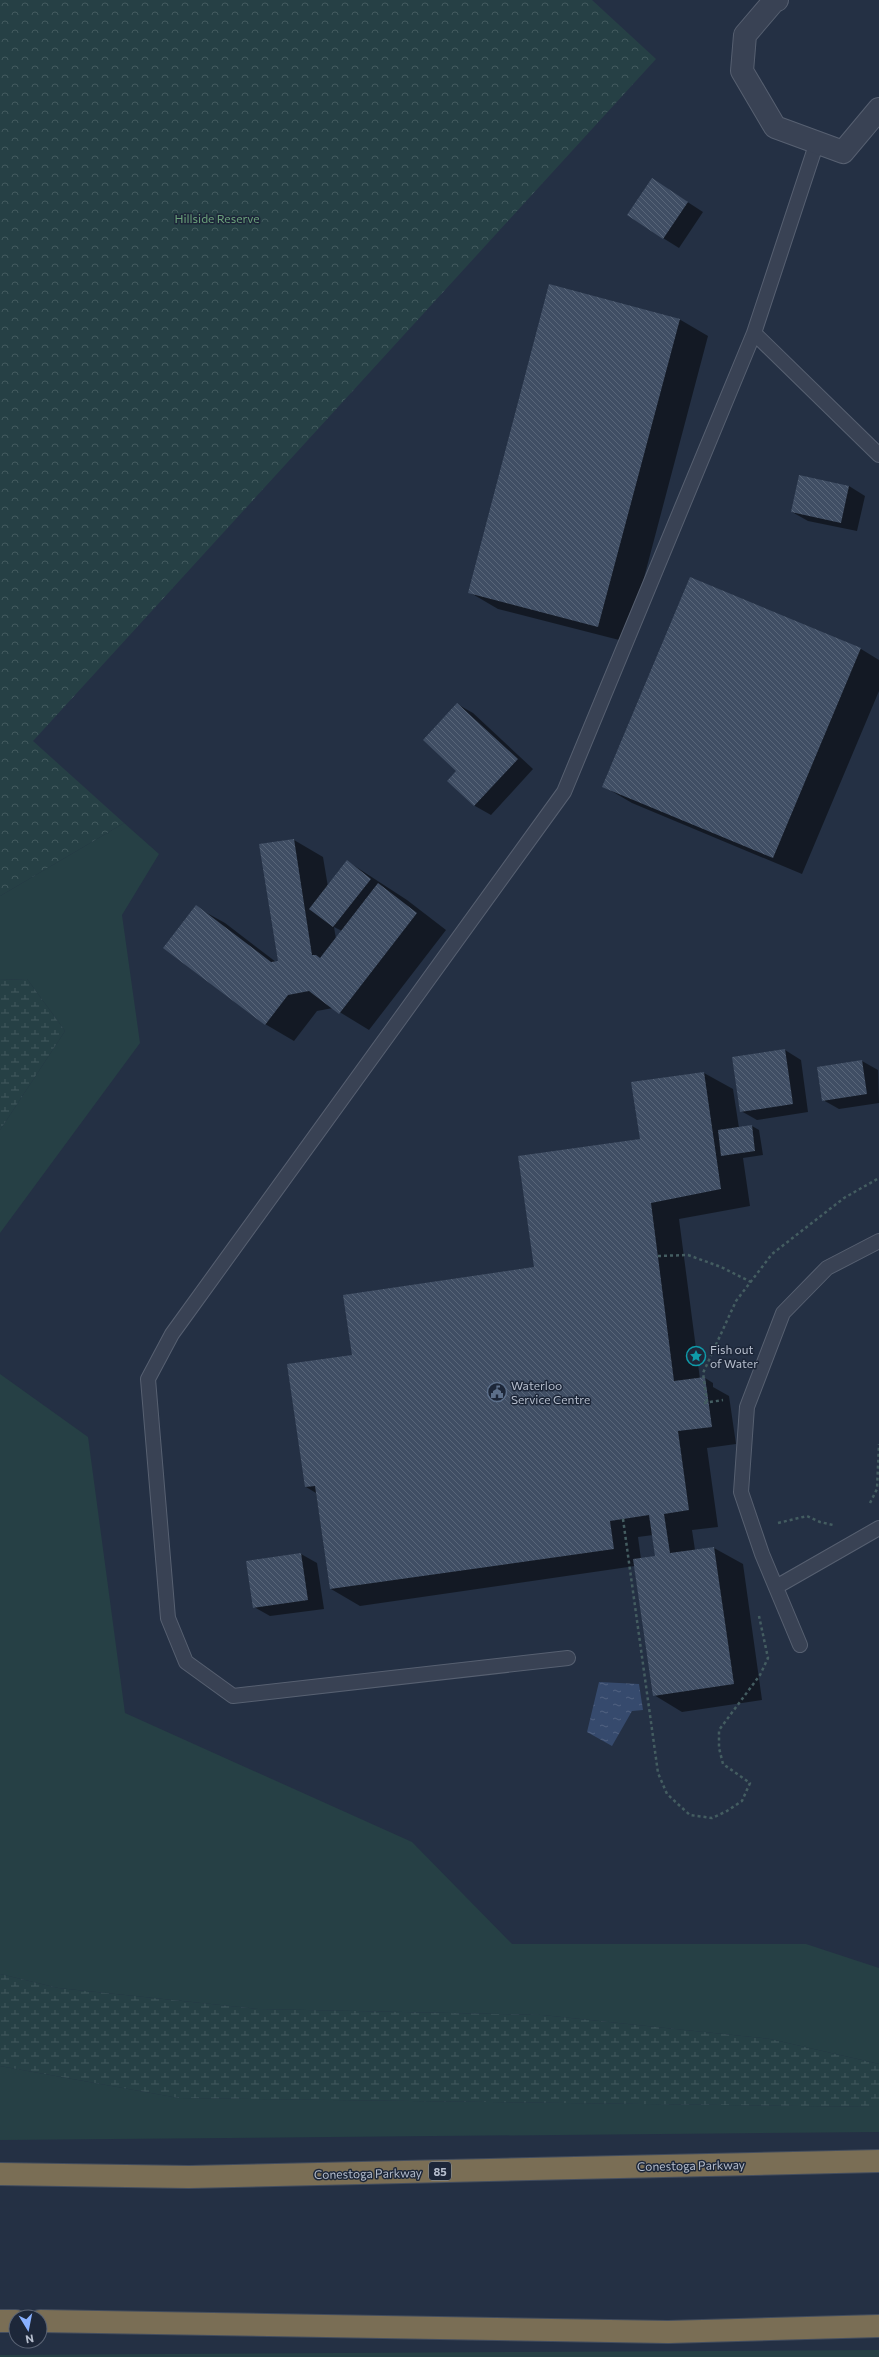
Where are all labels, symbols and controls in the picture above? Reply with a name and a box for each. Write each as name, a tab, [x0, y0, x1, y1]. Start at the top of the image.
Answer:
park label: Hillside Reserve	[174, 211, 260, 225]
place label: Fish out of Water	[710, 1342, 758, 1370]
place icon: Fish out of Water	[685, 1345, 707, 1367]
place label: Waterloo Service Centre	[511, 1378, 590, 1406]
public building icon: Waterloo Service Centre	[486, 1381, 508, 1403]
street label: Conestoga Parkway	[637, 2157, 745, 2173]
road number: 85	[429, 2162, 451, 2180]
street label: Conestoga Parkway	[314, 2165, 422, 2181]
north arrow	[8, 2309, 48, 2349]
text: N	[25, 2332, 35, 2346]

